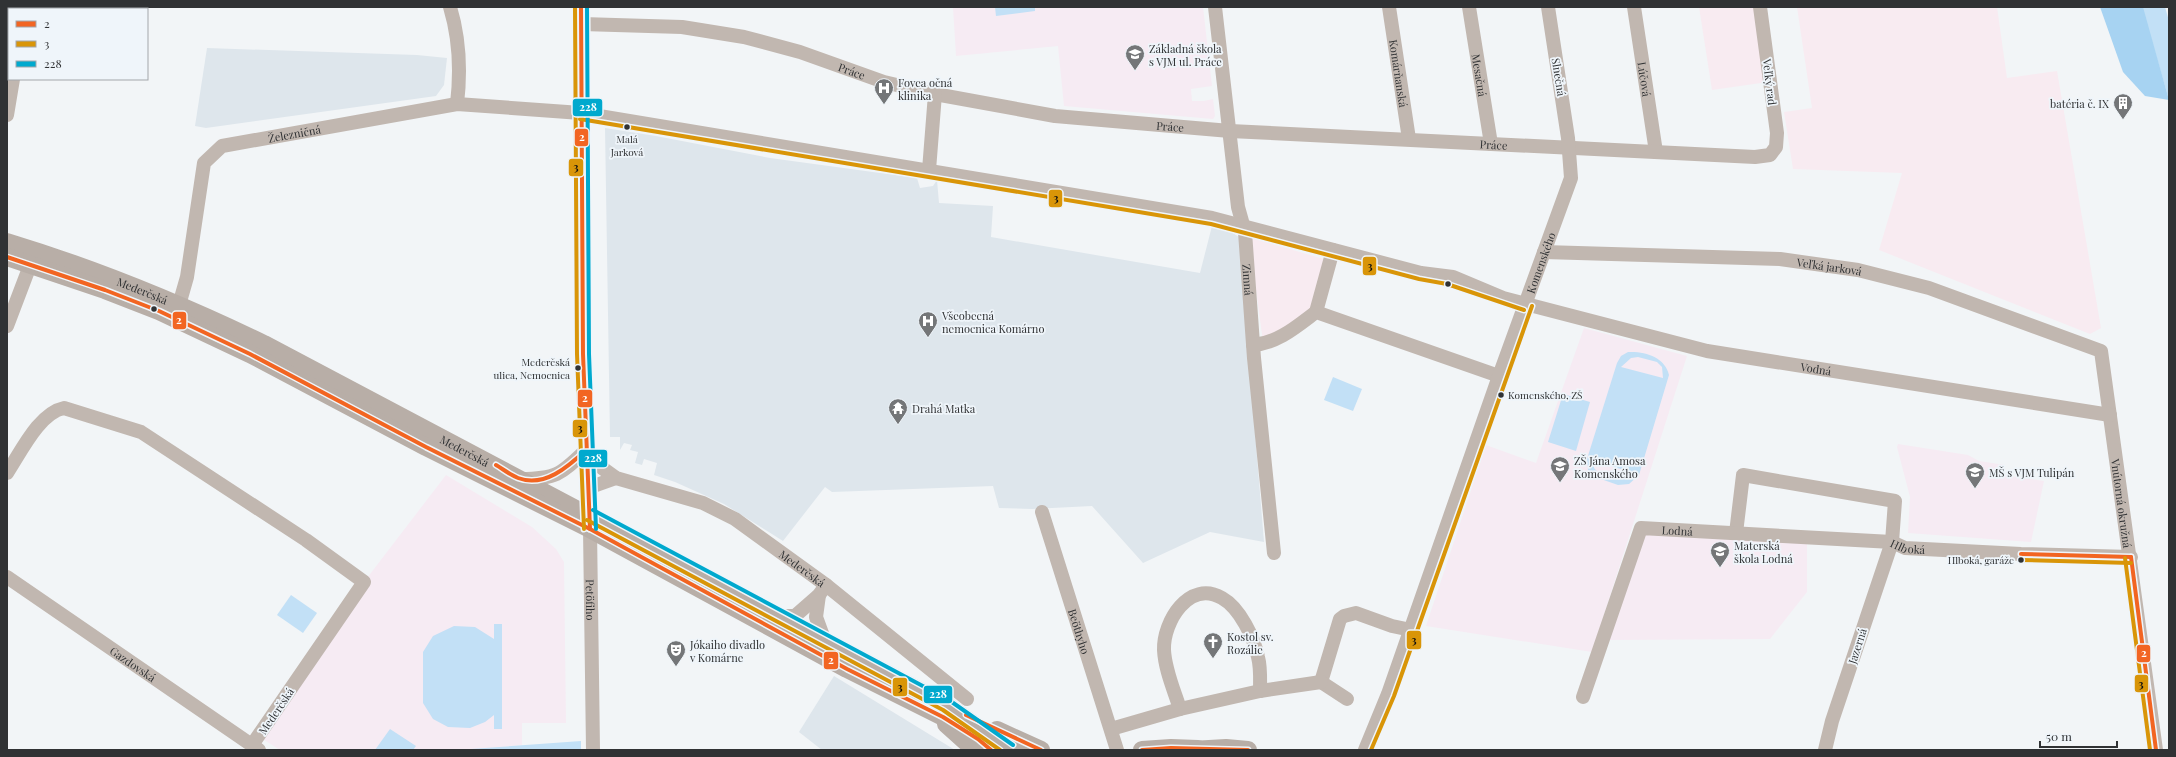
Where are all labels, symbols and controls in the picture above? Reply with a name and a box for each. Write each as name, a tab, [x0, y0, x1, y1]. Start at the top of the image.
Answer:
legend	[8, 8, 148, 80]
text: 2	[44, 15, 50, 31]
text: 3	[44, 35, 49, 51]
street label: Komárňanská	[1386, 38, 1412, 109]
place label: Základná škola s VJM ul. Práce	[1149, 41, 1222, 69]
school or university icon: Základná škola s VJM ul. Práce	[1124, 43, 1146, 71]
street label: Mesačná	[1469, 53, 1491, 98]
text: 228	[44, 55, 62, 71]
street label: Slnečná	[1549, 57, 1570, 98]
street label: Veľký rad	[1760, 57, 1780, 107]
street label: Práce	[836, 59, 868, 82]
street label: Lúčová	[1635, 61, 1655, 98]
place label: Fovea očná klinika	[898, 75, 953, 103]
hospital icon: Fovea očná klinika	[873, 77, 895, 105]
building icon: batéria č. IX	[2112, 92, 2134, 120]
place label: batéria č. IX	[2050, 96, 2109, 111]
line badge: 228	[572, 98, 603, 117]
text: 228	[579, 99, 597, 114]
street label: Práce	[1156, 117, 1185, 135]
street label: Železničná	[267, 121, 322, 145]
marker: Malá Jarková	[622, 122, 632, 132]
line badge: 2	[574, 128, 589, 147]
text: 2	[579, 129, 585, 144]
place label: Malá Jarková	[610, 132, 643, 159]
street label: Práce	[1479, 136, 1508, 152]
line badge: 3	[568, 158, 584, 177]
text: 3	[573, 159, 579, 174]
line badge: 3	[1048, 189, 1063, 208]
text: 3	[1053, 190, 1059, 205]
street label: Komenského	[1522, 230, 1558, 295]
street label: Veľká jarková	[1795, 254, 1864, 278]
line badge: 3	[1362, 256, 1377, 276]
text: 3	[1367, 258, 1373, 273]
street label: Zimná	[1240, 263, 1257, 296]
street label: Mederčská	[115, 273, 171, 307]
unlabelled marker	[1443, 279, 1453, 289]
unlabelled marker	[149, 304, 159, 314]
place label: Všeobecná nemocnica Komárno	[941, 308, 1044, 336]
hospital icon: Všeobecná nemocnica Komárno	[917, 310, 939, 338]
line badge: 2	[172, 311, 187, 330]
text: 2	[176, 312, 182, 327]
place label: Mederčská ulica, Nemocnica	[494, 355, 570, 382]
street label: Vodná	[1799, 358, 1833, 378]
marker: Mederčská ulica, Nemocnica	[573, 363, 583, 373]
place label: Komenského, ZŠ	[1508, 388, 1583, 402]
line badge: 2	[577, 389, 593, 408]
text: 2	[582, 390, 588, 405]
marker: Komenského, ZŠ	[1496, 390, 1506, 400]
temple icon: Drahá Matka	[887, 397, 909, 425]
place label: Drahá Matka	[912, 401, 976, 416]
line badge: 3	[572, 419, 588, 438]
text: 3	[577, 420, 583, 435]
street label: Mederčská	[438, 431, 492, 470]
line badge: 228	[578, 449, 608, 468]
text: 228	[584, 450, 602, 465]
place label: ZŠ Jána Amosa Komenského	[1574, 453, 1646, 481]
school or university icon: ZŠ Jána Amosa Komenského	[1549, 455, 1571, 483]
street label: Vnútorná okružná	[2108, 457, 2136, 549]
school or university icon: MŠ s VJM Tulipán	[1964, 461, 1986, 489]
place label: MŠ s VJM Tulipán	[1989, 465, 2075, 480]
street label: Lodná	[1661, 522, 1694, 538]
street label: Hlboká	[1888, 535, 1926, 557]
place label: Materská škola Lodná	[1734, 538, 1793, 566]
school or university icon: Materská škola Lodná	[1709, 540, 1731, 568]
street label: Mederčská	[776, 546, 829, 590]
place label: Hlboká, garáže	[1948, 553, 2014, 567]
marker: Hlboká, garáže	[2016, 555, 2026, 565]
street label: Petöfiho	[583, 579, 599, 621]
street label: Beöthyho	[1065, 607, 1094, 656]
street label: Jazerná	[1844, 626, 1870, 667]
place label: Kostol sv. Rozálie	[1227, 629, 1274, 657]
line badge: 3	[1406, 630, 1422, 650]
church icon: Kostol sv. Rozálie	[1202, 631, 1224, 659]
text: 3	[1411, 632, 1417, 647]
place label: Jókaiho divadlo v Komárne	[689, 637, 765, 665]
theatre icon: Jókaiho divadlo v Komárne	[665, 639, 687, 667]
street label: Gazdovská	[107, 643, 159, 685]
line badge: 2	[2136, 644, 2151, 663]
text: 2	[2141, 645, 2147, 660]
line badge: 2	[823, 651, 839, 670]
text: 2	[828, 652, 834, 667]
line badge: 3	[2134, 674, 2149, 693]
text: 3	[2138, 676, 2144, 691]
line badge: 3	[892, 677, 908, 697]
text: 3	[897, 679, 903, 694]
street label: Mederčská	[255, 684, 297, 737]
line badge: 228	[923, 685, 953, 704]
text: 228	[929, 686, 947, 701]
scale bar	[2040, 723, 2117, 749]
text: 50 m	[2046, 728, 2072, 744]

